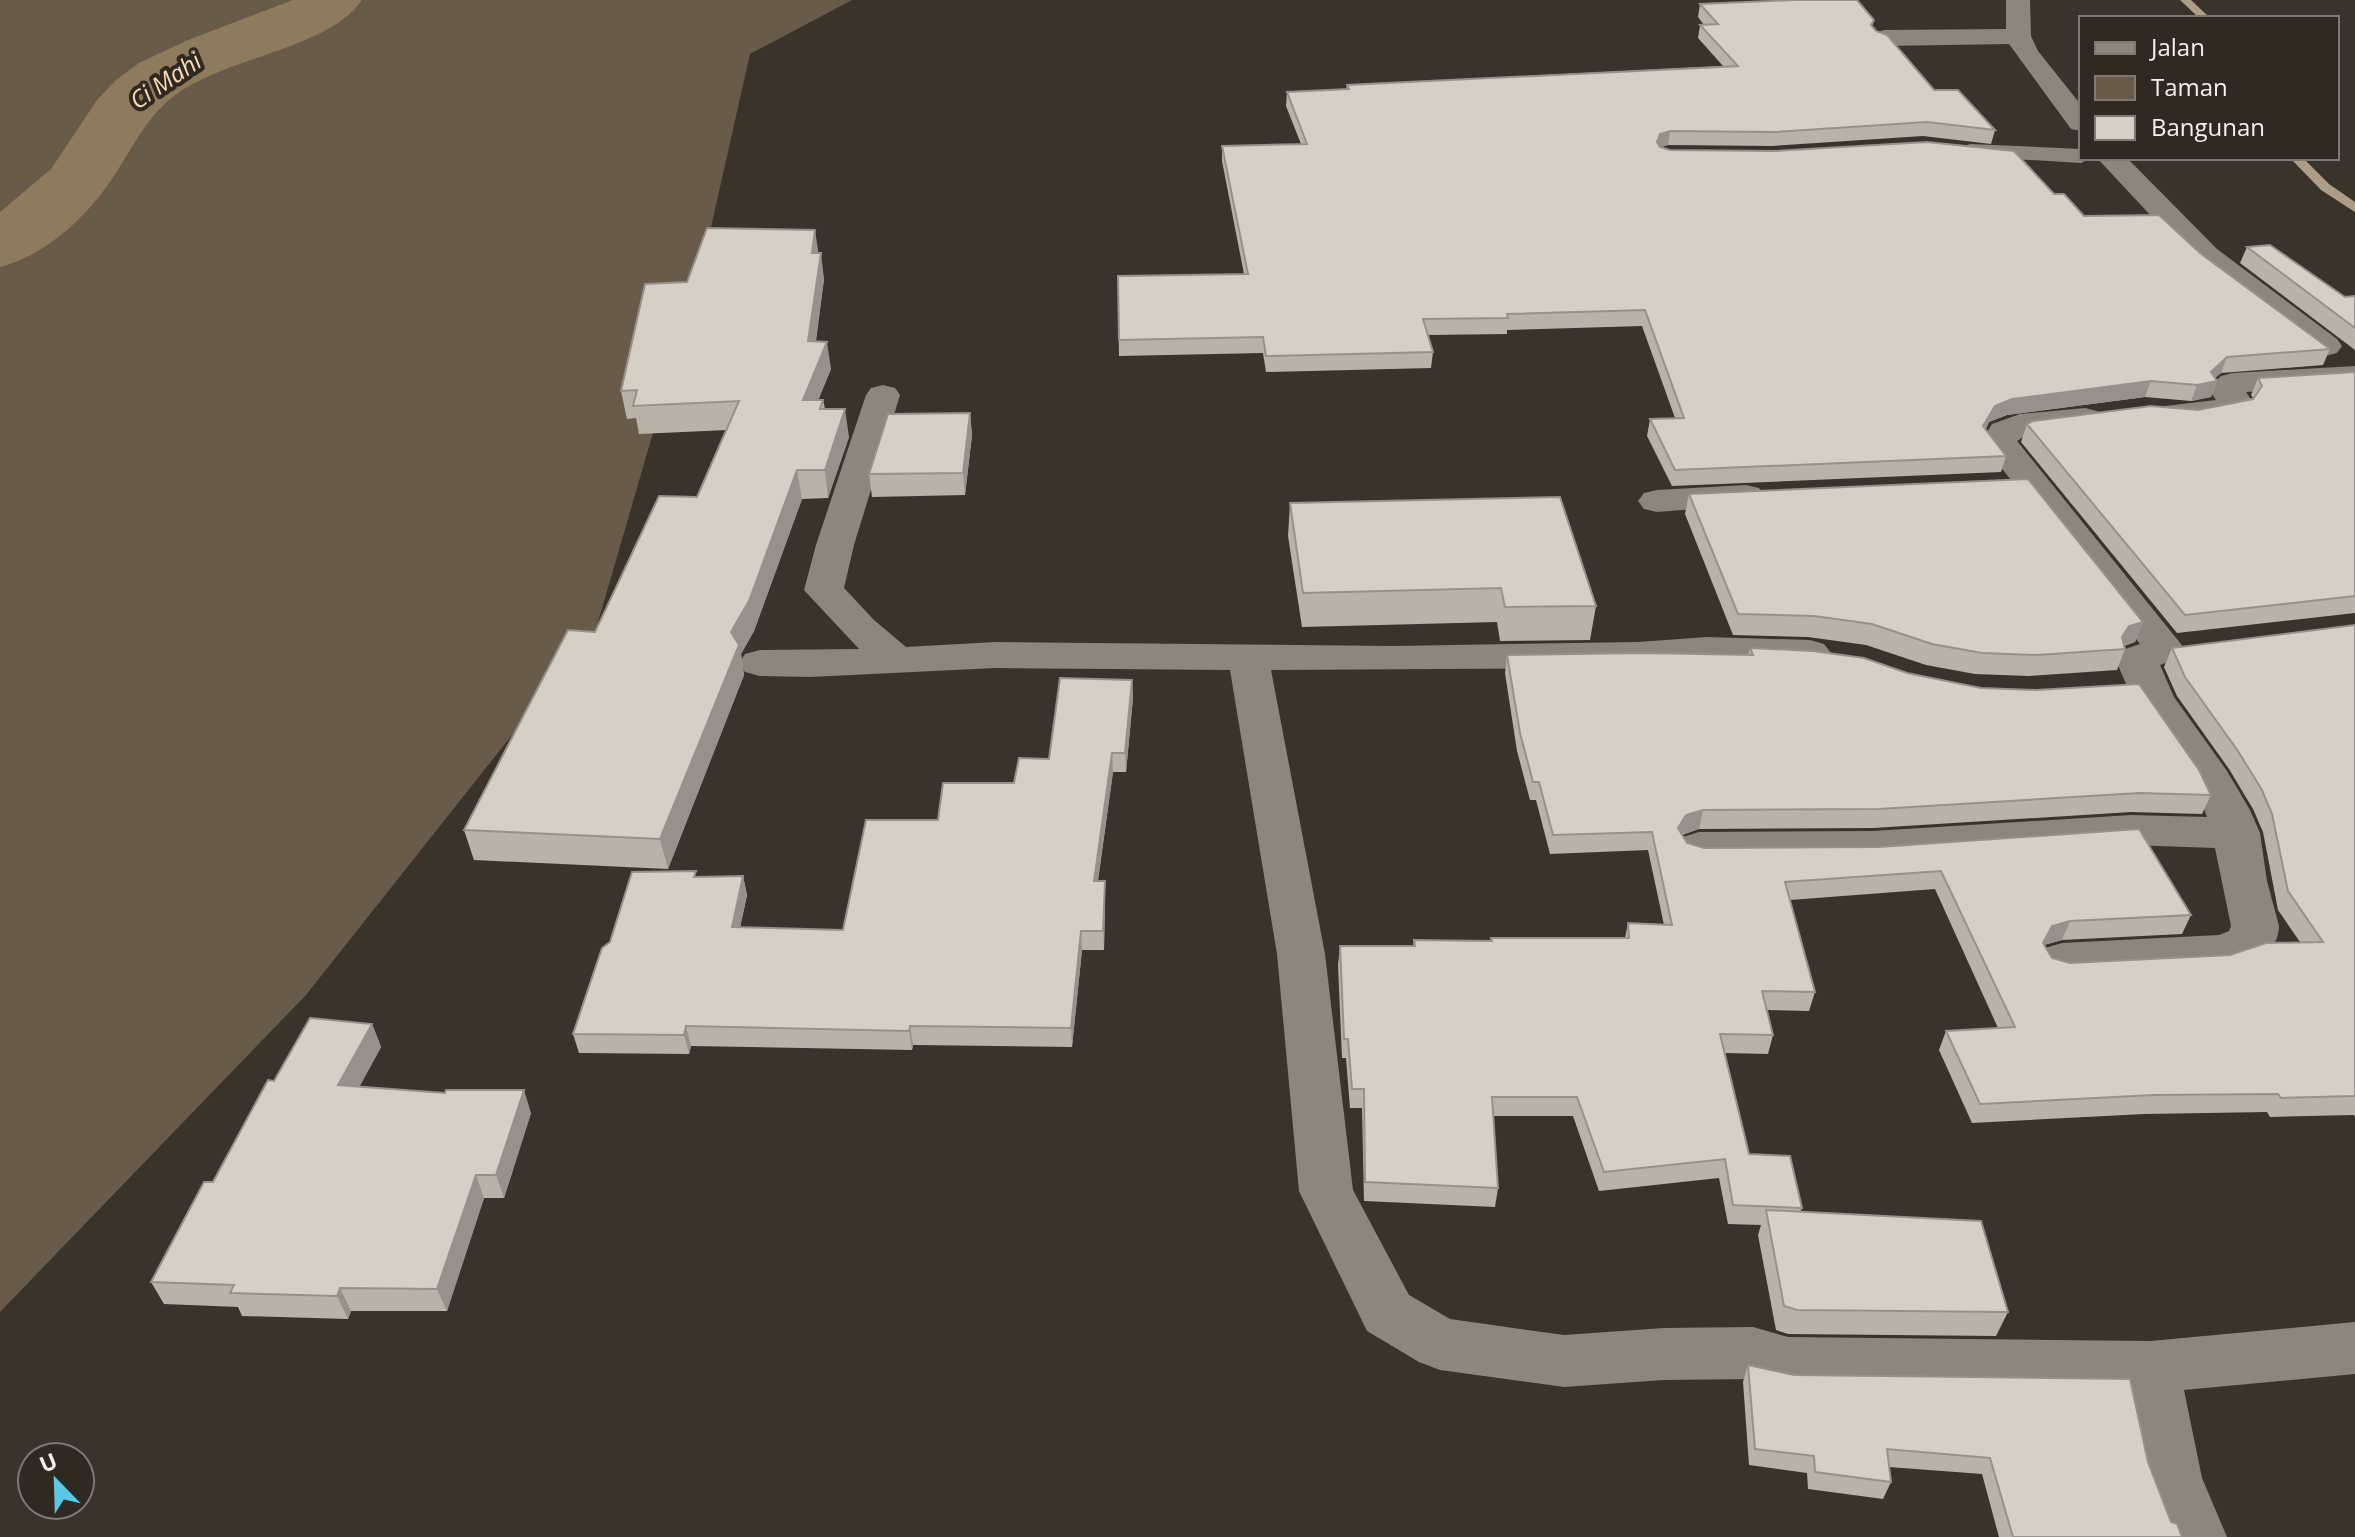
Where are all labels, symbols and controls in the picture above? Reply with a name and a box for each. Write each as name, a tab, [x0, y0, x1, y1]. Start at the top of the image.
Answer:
legend	[2079, 16, 2339, 160]
text: Jalan	[2149, 30, 2205, 63]
water label: Ci Mahi	[123, 43, 208, 116]
text: Taman	[2151, 70, 2228, 103]
text: Bangunan	[2151, 110, 2265, 143]
north arrow	[16, 1441, 96, 1521]
text: U	[34, 1445, 61, 1479]

